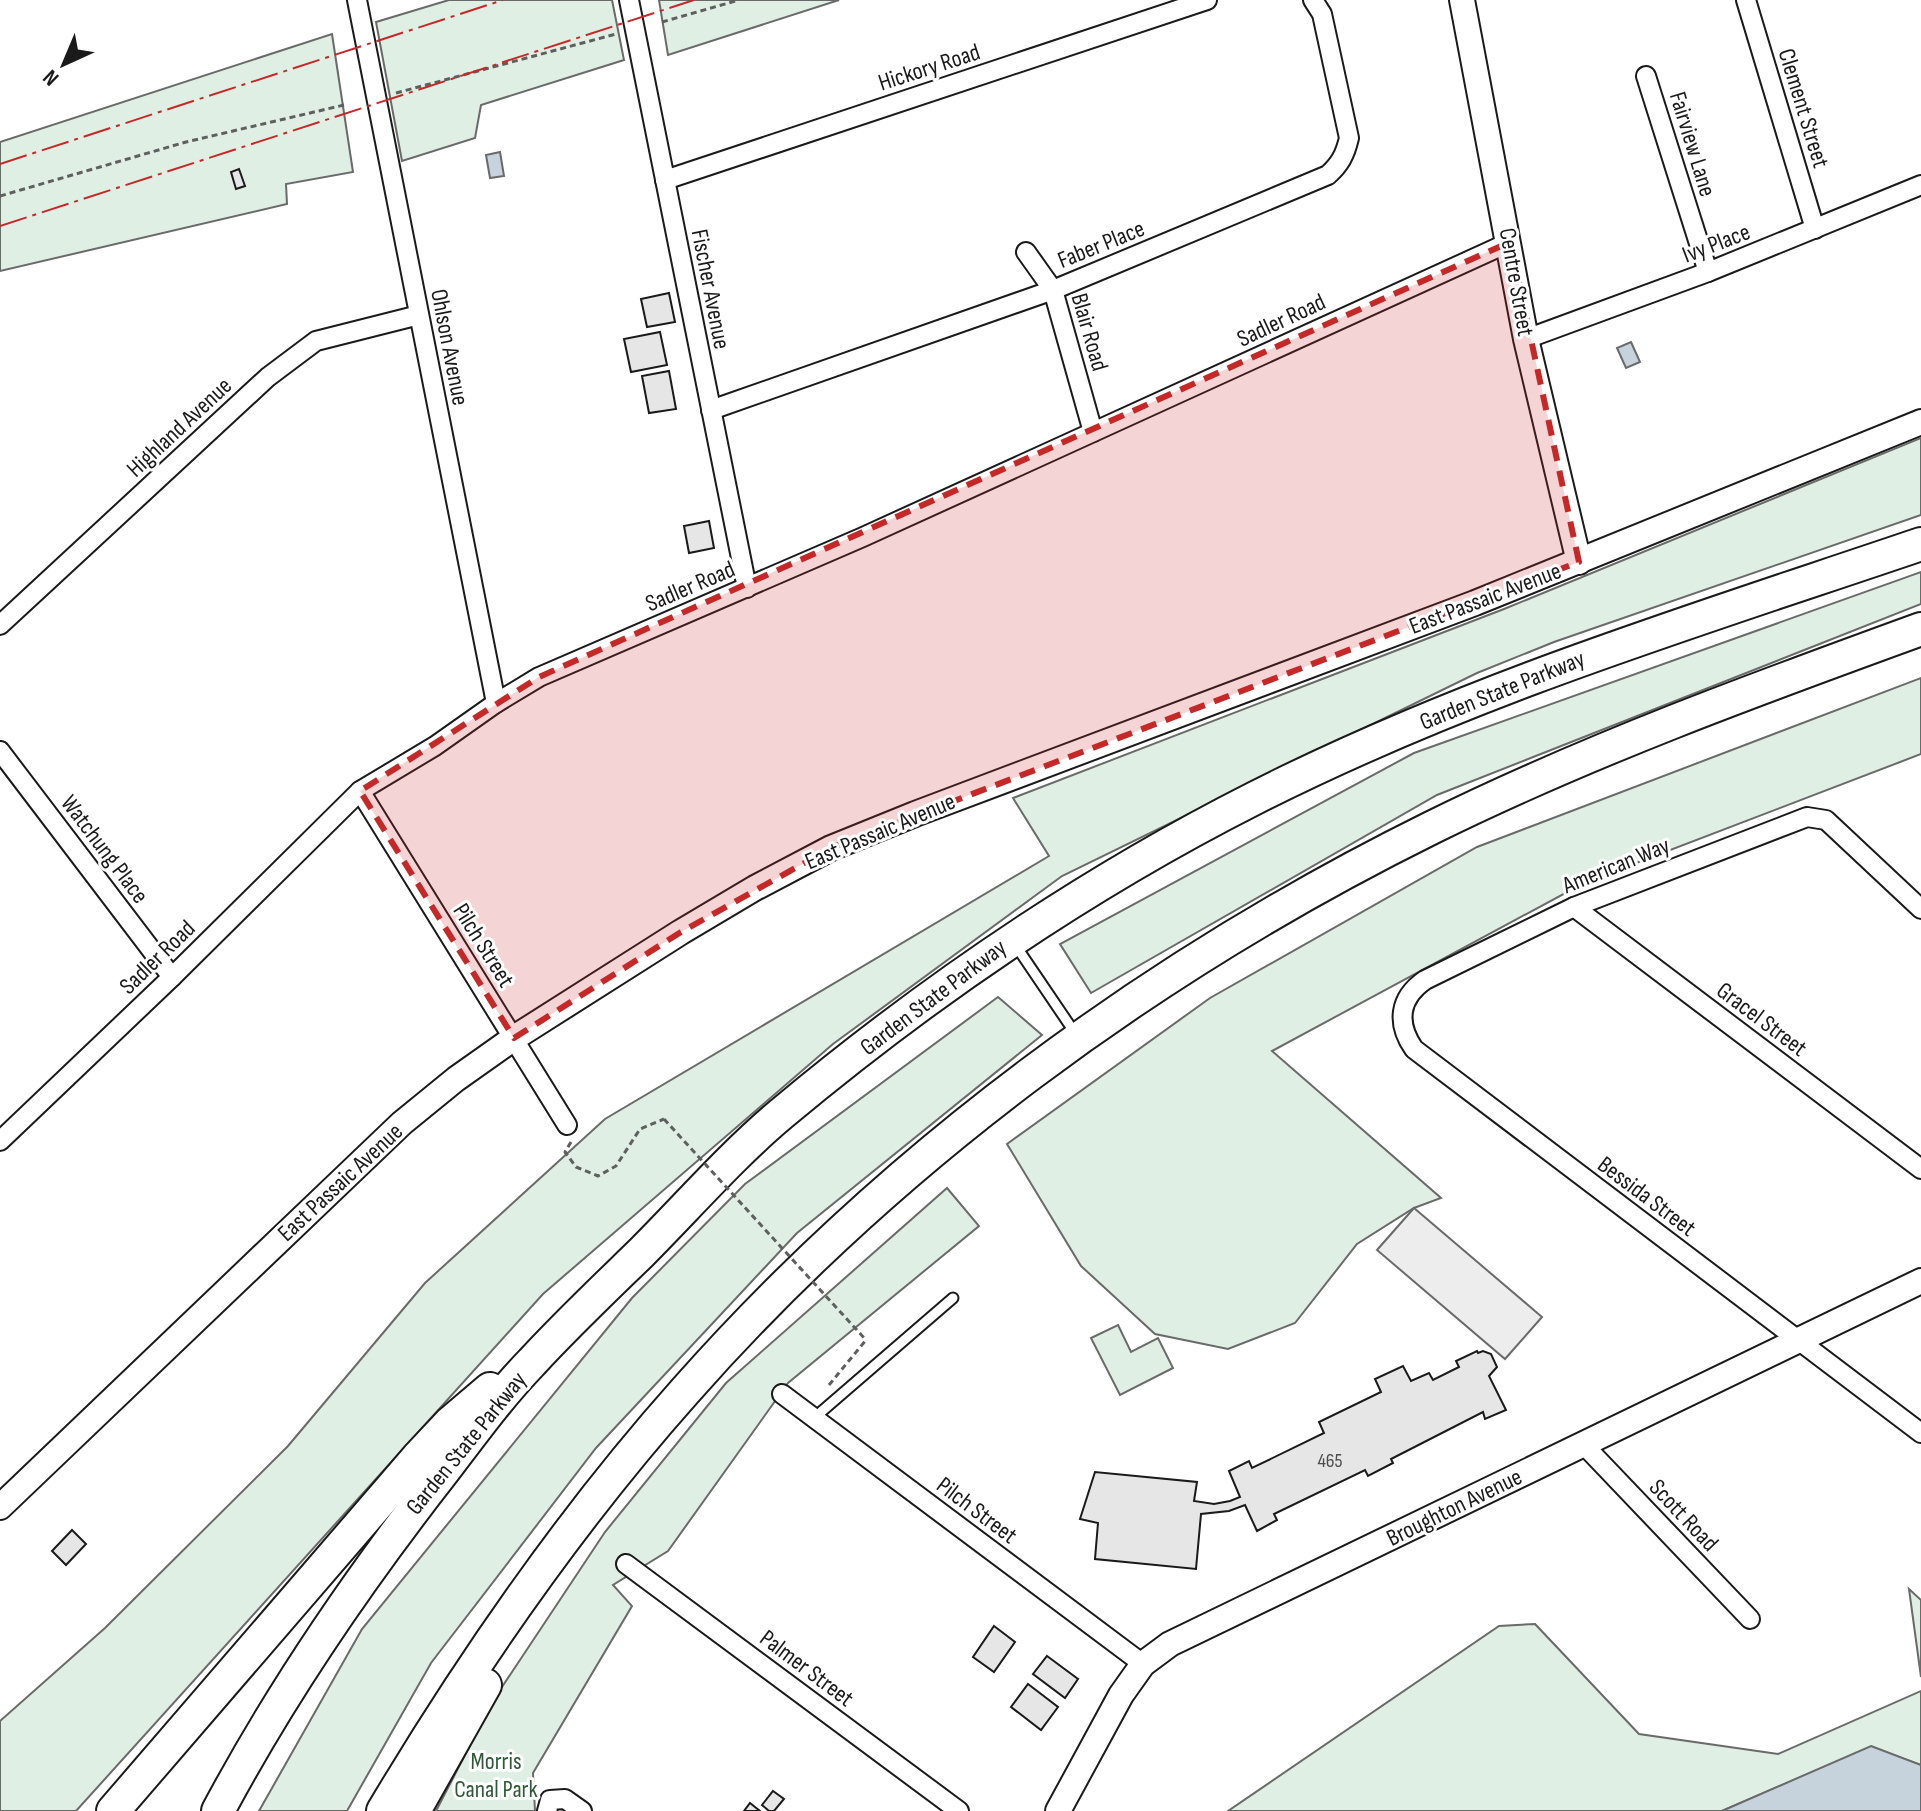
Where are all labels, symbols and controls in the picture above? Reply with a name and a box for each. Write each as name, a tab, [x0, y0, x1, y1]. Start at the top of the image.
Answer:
north arrow	[24, 24, 104, 104]
street label: Hickory Road	[875, 37, 984, 98]
street label: Clement Street	[1772, 45, 1835, 171]
text: N	[38, 64, 65, 91]
street label: Fairview Lane	[1663, 88, 1722, 200]
street label: Faber Place	[1053, 214, 1149, 275]
street label: Ivy Place	[1678, 217, 1754, 270]
street label: Centre Street	[1493, 226, 1540, 338]
street label: Fischer Avenue	[685, 227, 736, 351]
street label: Ohlson Avenue	[424, 286, 475, 408]
street label: Sadler Road	[1232, 287, 1330, 354]
street label: Blair Road	[1065, 290, 1114, 374]
street label: Highland Avenue	[121, 371, 238, 483]
street label: Sadler Road	[641, 555, 739, 618]
street label: East Passaic Avenue	[1405, 556, 1565, 641]
street label: Garden State Parkway	[1415, 644, 1589, 737]
street label: East Passaic Avenue	[801, 787, 960, 876]
street label: Watchung Place	[55, 789, 155, 909]
street label: American Way	[1557, 831, 1674, 900]
street label: Pilch Street	[447, 898, 521, 993]
street label: Sadler Road	[113, 914, 201, 1001]
street label: Garden State Parkway	[855, 933, 1012, 1062]
street label: Gracel Street	[1711, 976, 1813, 1063]
street label: East Passaic Avenue	[272, 1117, 409, 1248]
street label: Bessida Street	[1592, 1150, 1702, 1243]
street label: Garden State Parkway	[400, 1366, 533, 1521]
house number: 465	[1317, 1449, 1343, 1473]
street label: Broughton Avenue	[1382, 1462, 1527, 1553]
street label: Pilch Street	[931, 1471, 1023, 1550]
street label: Scott Road	[1643, 1473, 1724, 1557]
street label: Palmer Street	[754, 1624, 859, 1713]
park label: Morris Canal Park	[454, 1747, 538, 1804]

